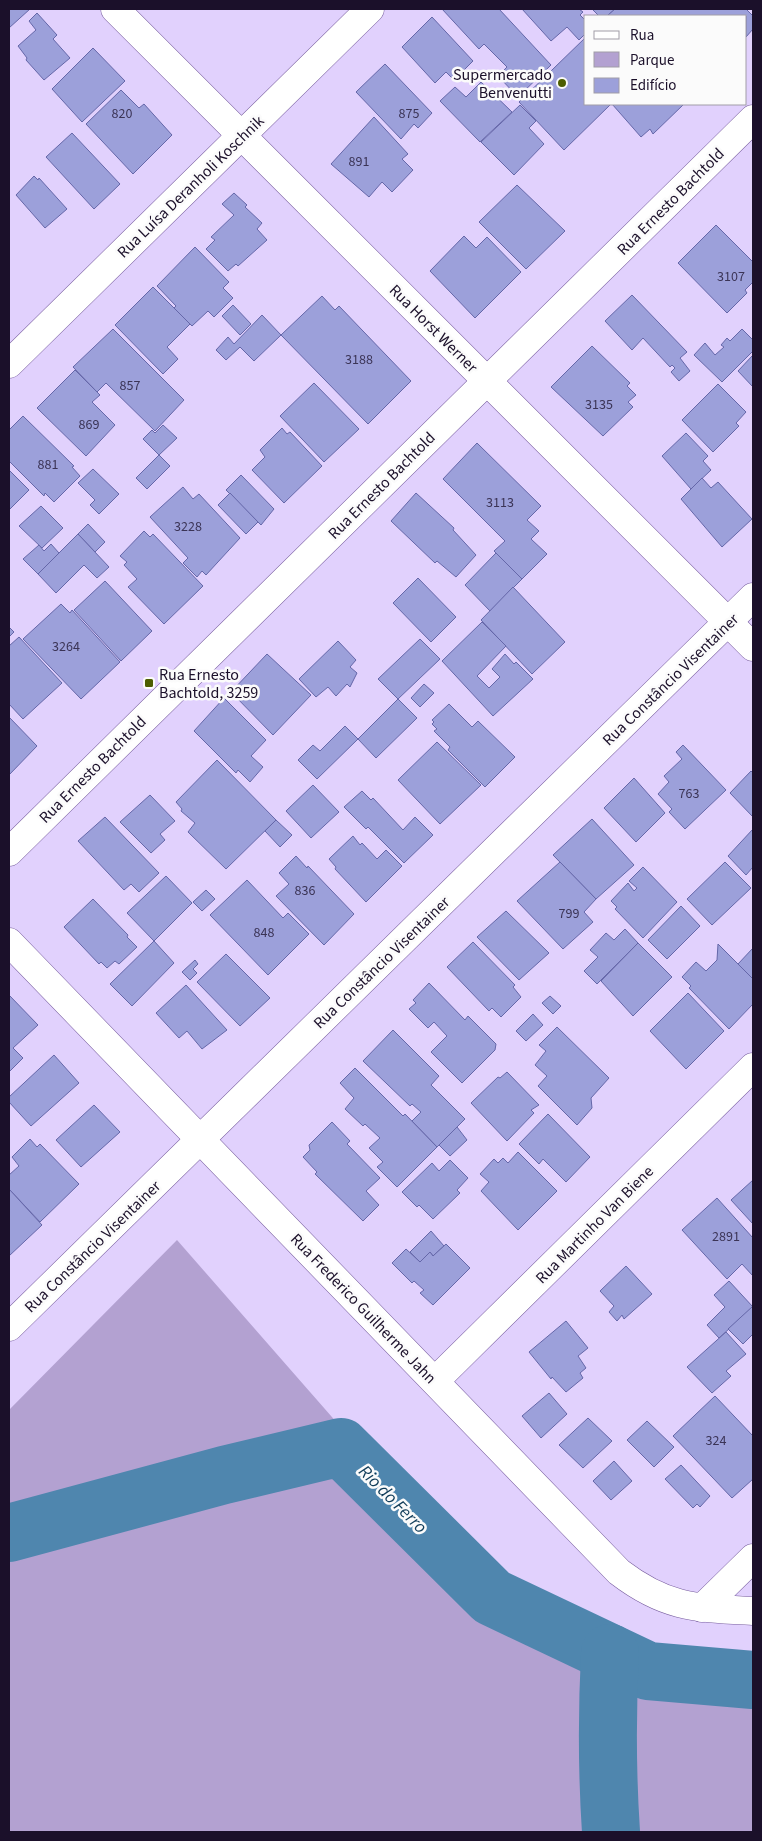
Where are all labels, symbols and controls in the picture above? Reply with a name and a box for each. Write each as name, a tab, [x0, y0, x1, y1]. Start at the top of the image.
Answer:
legend	[584, 15, 747, 105]
text: Rua	[630, 25, 654, 46]
text: Parque	[630, 50, 674, 71]
place label: Supermercado Benvenutti	[453, 64, 552, 104]
text: Edifício	[630, 75, 677, 96]
marker: Supermercado Benvenutti	[556, 77, 568, 89]
house number: 820	[112, 104, 132, 124]
house number: 875	[399, 104, 419, 124]
street label: Rua Luísa Deranholi Koschnik	[112, 110, 269, 263]
street label: Rua Ernesto Bachtold	[612, 143, 729, 260]
house number: 891	[349, 152, 369, 172]
house number: 3107	[717, 267, 745, 287]
street label: Rua Horst Werner	[384, 280, 483, 378]
house number: 3188	[345, 350, 373, 370]
house number: 857	[120, 376, 140, 396]
house number: 3135	[585, 395, 613, 415]
house number: 869	[79, 415, 99, 435]
street label: Rua Ernesto Bachtold	[323, 427, 440, 544]
house number: 881	[38, 455, 58, 475]
house number: 3113	[486, 493, 514, 513]
house number: 3228	[174, 517, 202, 537]
street label: Rua Constâncio Visentainer	[598, 608, 744, 751]
house number: 3264	[52, 637, 80, 657]
place label: Rua Ernesto Bachtold, 3259	[159, 664, 258, 704]
marker: Rua Ernesto Bachtold, 3259	[143, 677, 155, 689]
street label: Rua Ernesto Bachtold	[34, 711, 151, 828]
house number: 763	[679, 784, 699, 804]
house number: 836	[295, 881, 315, 901]
street label: Rua Constâncio Visentainer	[309, 891, 455, 1034]
house number: 799	[559, 904, 579, 924]
house number: 848	[254, 923, 274, 943]
street label: Rua Martinho Van Biene	[531, 1161, 659, 1289]
street label: Rua Constâncio Visentainer	[20, 1175, 166, 1318]
house number: 2891	[712, 1227, 740, 1247]
street label: Rua Frederico Guilherme Jahn	[285, 1229, 441, 1389]
house number: 324	[706, 1431, 726, 1451]
water label: Rio do Ferro	[353, 1459, 433, 1539]

